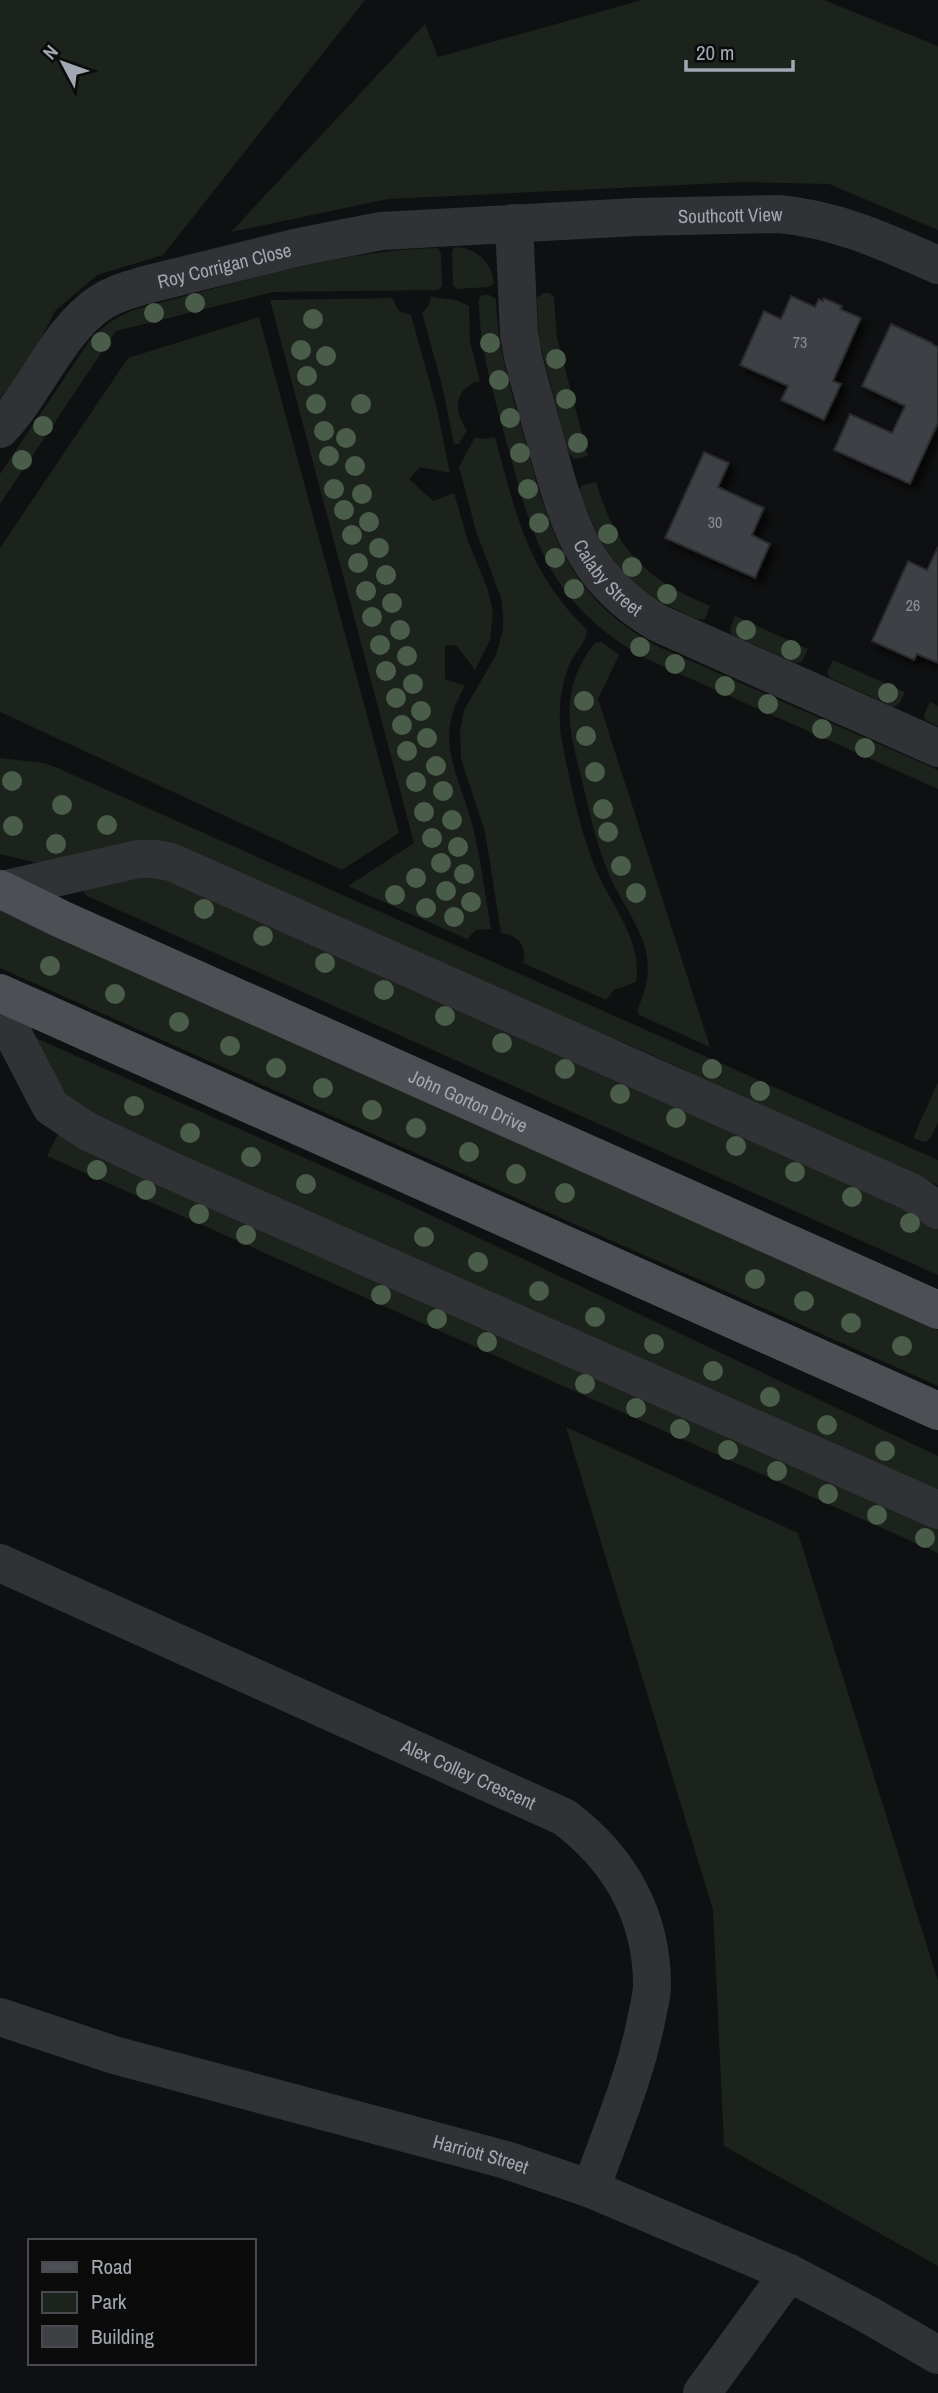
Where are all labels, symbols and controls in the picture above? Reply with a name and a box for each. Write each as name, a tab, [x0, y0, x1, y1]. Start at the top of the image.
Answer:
north arrow	[28, 28, 98, 98]
scale bar	[686, 28, 793, 72]
text: 20 m	[696, 38, 734, 67]
text: N	[37, 39, 64, 65]
street label: Southcott View	[677, 201, 783, 229]
street label: Roy Corrigan Close	[155, 236, 294, 294]
house number: 73	[793, 331, 807, 353]
house number: 30	[708, 511, 722, 533]
street label: Calaby Street	[568, 535, 648, 622]
house number: 26	[906, 594, 920, 616]
street label: John Gorton Drive	[405, 1063, 532, 1138]
street label: Alex Colley Crescent	[396, 1732, 541, 1816]
street label: Harriott Street	[430, 2128, 533, 2180]
legend	[28, 2239, 256, 2365]
text: Road	[91, 2252, 132, 2281]
text: Park	[91, 2287, 127, 2316]
text: Building	[91, 2322, 155, 2351]

